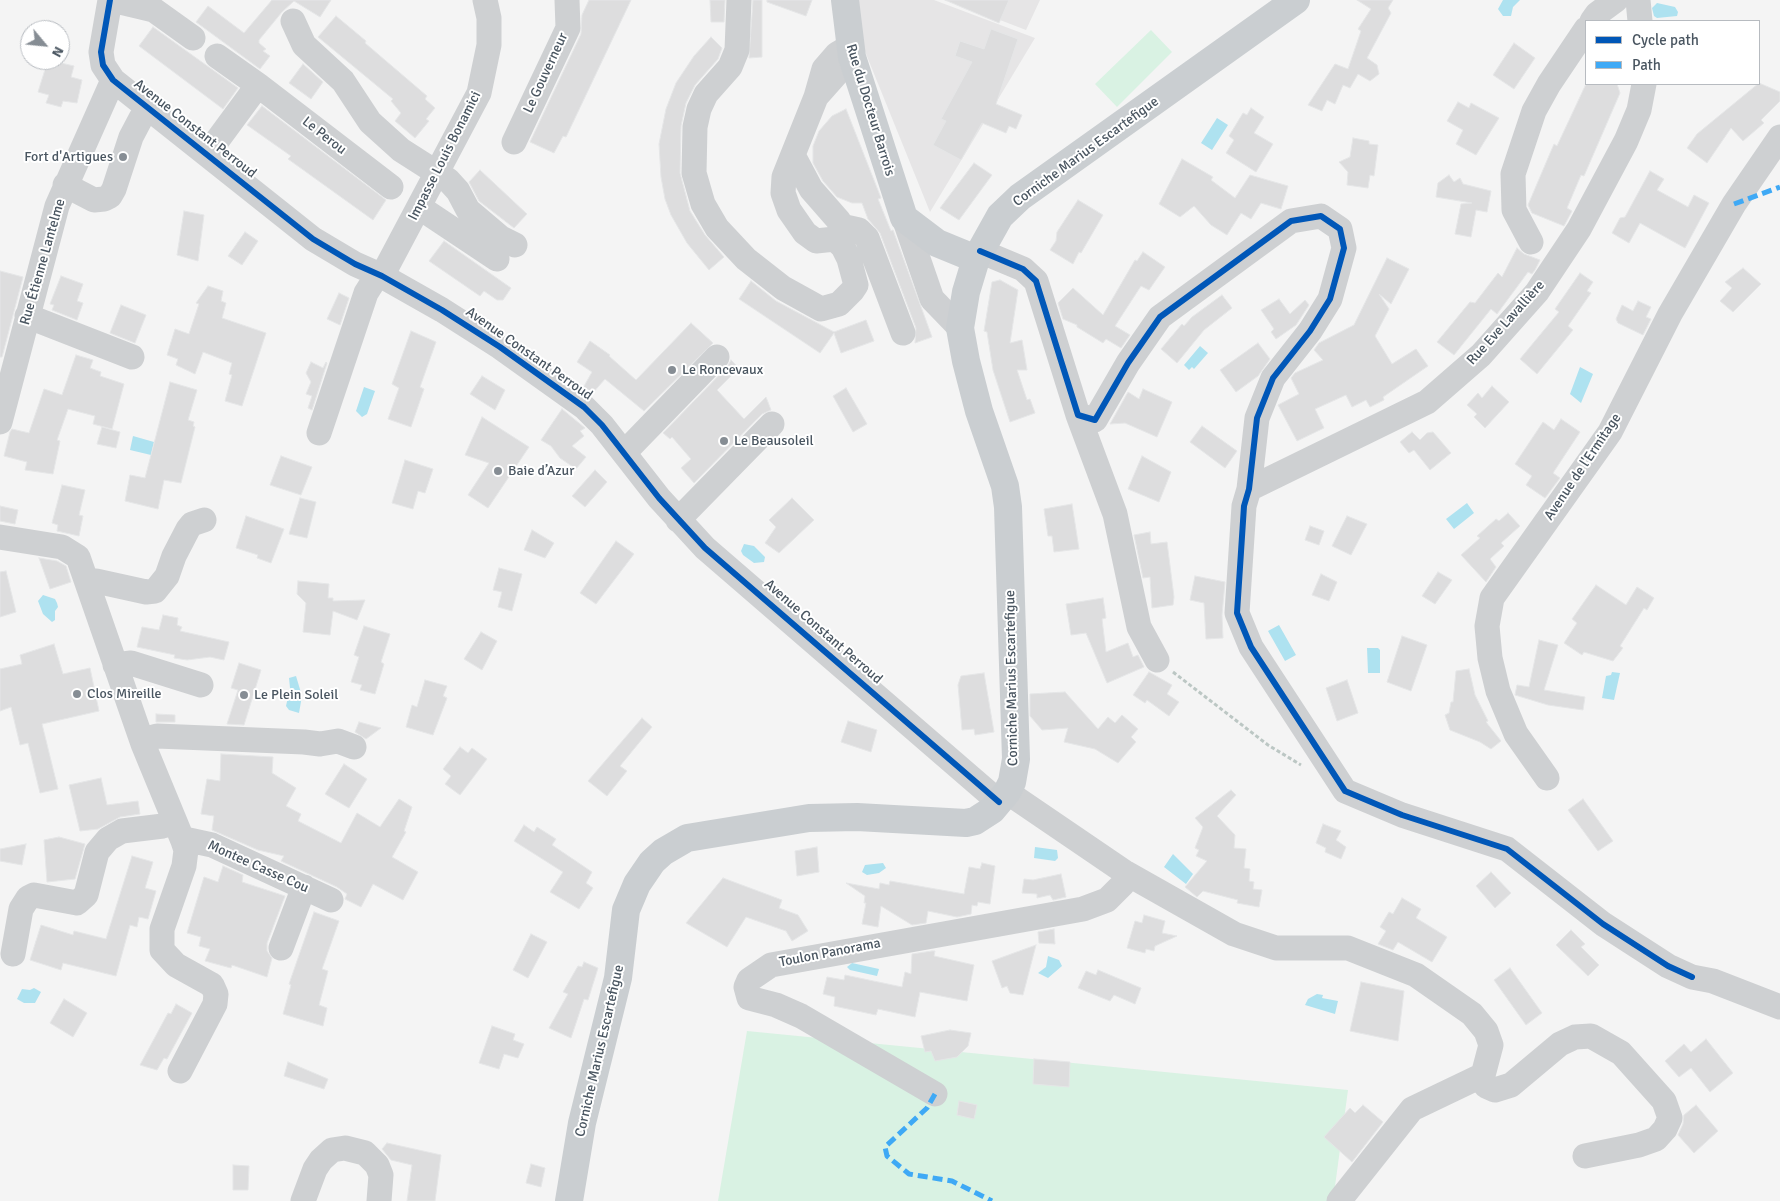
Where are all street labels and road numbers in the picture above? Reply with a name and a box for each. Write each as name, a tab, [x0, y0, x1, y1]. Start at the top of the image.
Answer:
street label: Le Gouverneur	[520, 30, 572, 116]
street label: Rue du Docteur Barrois	[842, 42, 898, 178]
street label: Avenue Constant Perroud	[130, 76, 260, 182]
street label: Impasse Louis Bonamici	[405, 89, 485, 223]
street label: Corniche Marius Escartefigue	[1010, 93, 1162, 211]
street label: Le Perou	[299, 114, 349, 158]
street label: Rue Étienne Lantelme	[17, 197, 69, 327]
street label: Rue Eve Lavallière	[1464, 277, 1548, 369]
street label: Avenue Constant Perroud	[462, 304, 596, 404]
street label: Avenue de l'Ermitage	[1541, 410, 1625, 524]
street label: Avenue Constant Perroud	[761, 576, 885, 688]
street label: Corniche Marius Escartefigue	[1002, 590, 1022, 766]
street label: Montee Casse Cou	[205, 837, 311, 897]
street label: Toulon Panorama	[778, 935, 882, 971]
street label: Corniche Marius Escartefigue	[572, 963, 628, 1139]

